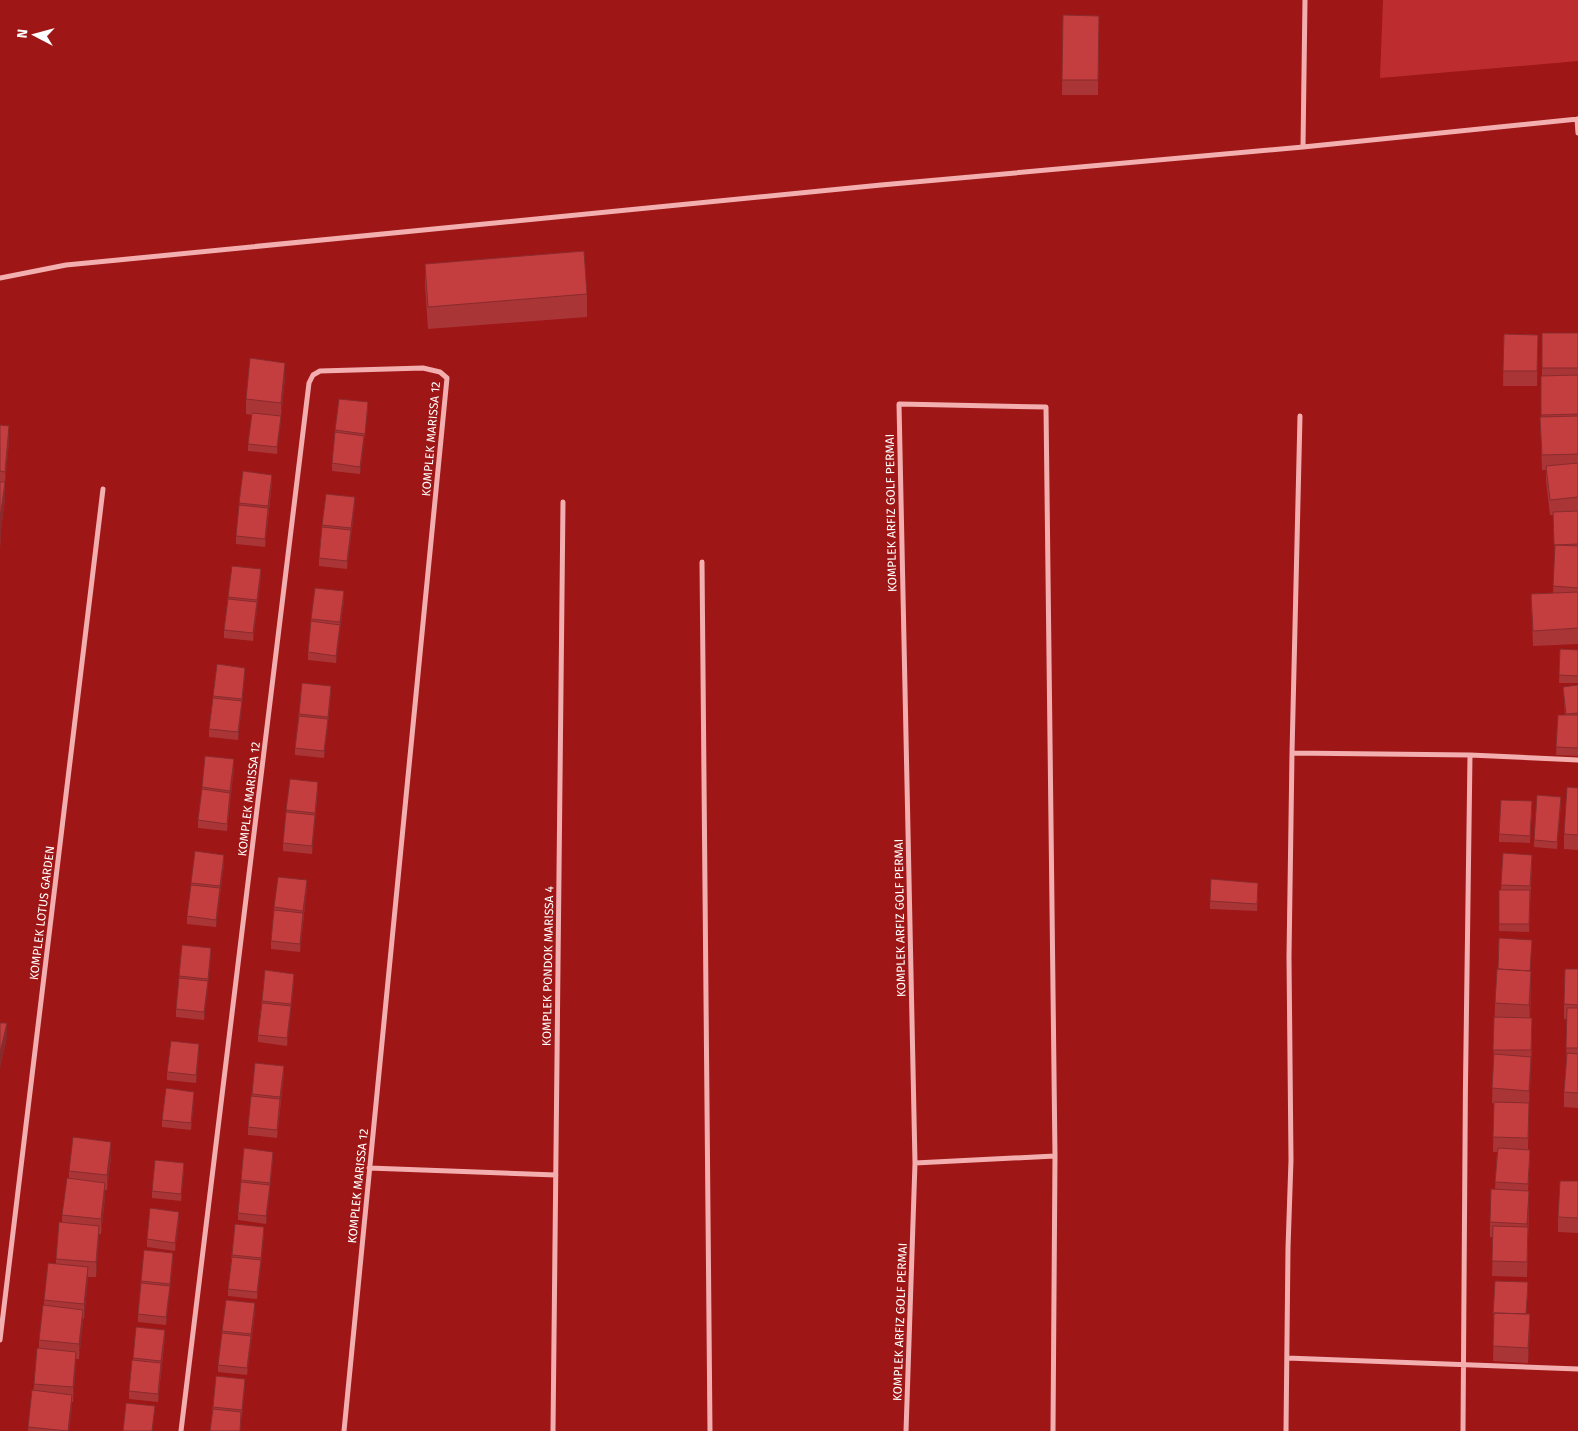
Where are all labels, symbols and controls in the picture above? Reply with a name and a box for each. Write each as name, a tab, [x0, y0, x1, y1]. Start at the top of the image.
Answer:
north arrow	[10, 10, 60, 60]
text: N	[14, 28, 32, 39]
street label: KOMPLEK MARISSA 12	[419, 381, 443, 497]
street label: KOMPLEK ARFIZ GOLF PERMAI	[883, 434, 899, 592]
street label: KOMPLEK MARISSA 12	[235, 741, 263, 857]
street label: KOMPLEK ARFIZ GOLF PERMAI	[892, 839, 908, 997]
street label: KOMPLEK LOTUS GARDEN	[27, 845, 57, 981]
street label: KOMPLEK PONDOK MARISSA 4	[540, 885, 556, 1046]
street label: KOMPLEK MARISSA 12	[345, 1128, 371, 1244]
street label: KOMPLEK ARFIZ GOLF PERMAI	[890, 1243, 910, 1401]

